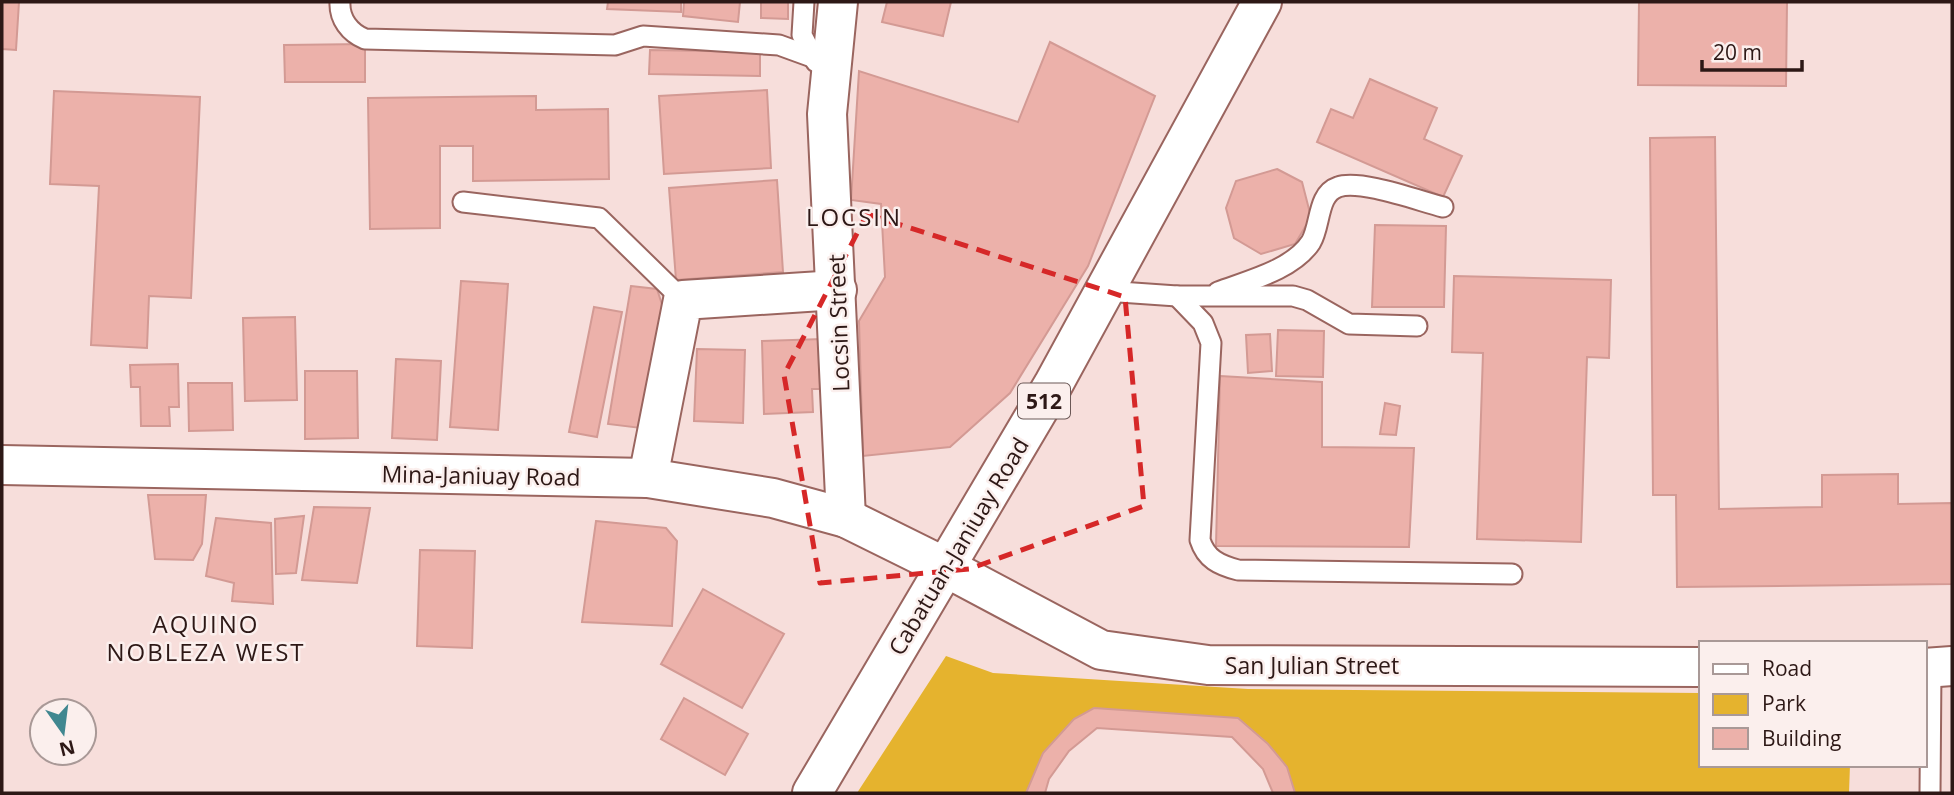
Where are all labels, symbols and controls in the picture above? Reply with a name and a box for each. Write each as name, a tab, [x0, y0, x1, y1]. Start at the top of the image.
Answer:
scale bar	[1702, 28, 1802, 72]
text: 20 m	[1713, 38, 1762, 66]
district label: LOCSIN	[806, 200, 902, 233]
street label: Locsin Street	[820, 254, 856, 392]
road number: 512	[1018, 384, 1070, 418]
street label: Cabatuan-Janiuay Road	[880, 431, 1036, 661]
street label: Mina-Janiuay Road	[381, 457, 581, 493]
district label: AQUINO NOBLEZA WEST	[106, 607, 306, 668]
legend	[1699, 641, 1926, 767]
street label: San Julian Street	[1225, 649, 1399, 681]
text: Road	[1762, 654, 1812, 682]
text: Park	[1762, 689, 1806, 717]
north arrow	[28, 697, 98, 767]
text: Building	[1762, 724, 1841, 752]
text: N	[56, 734, 78, 763]

